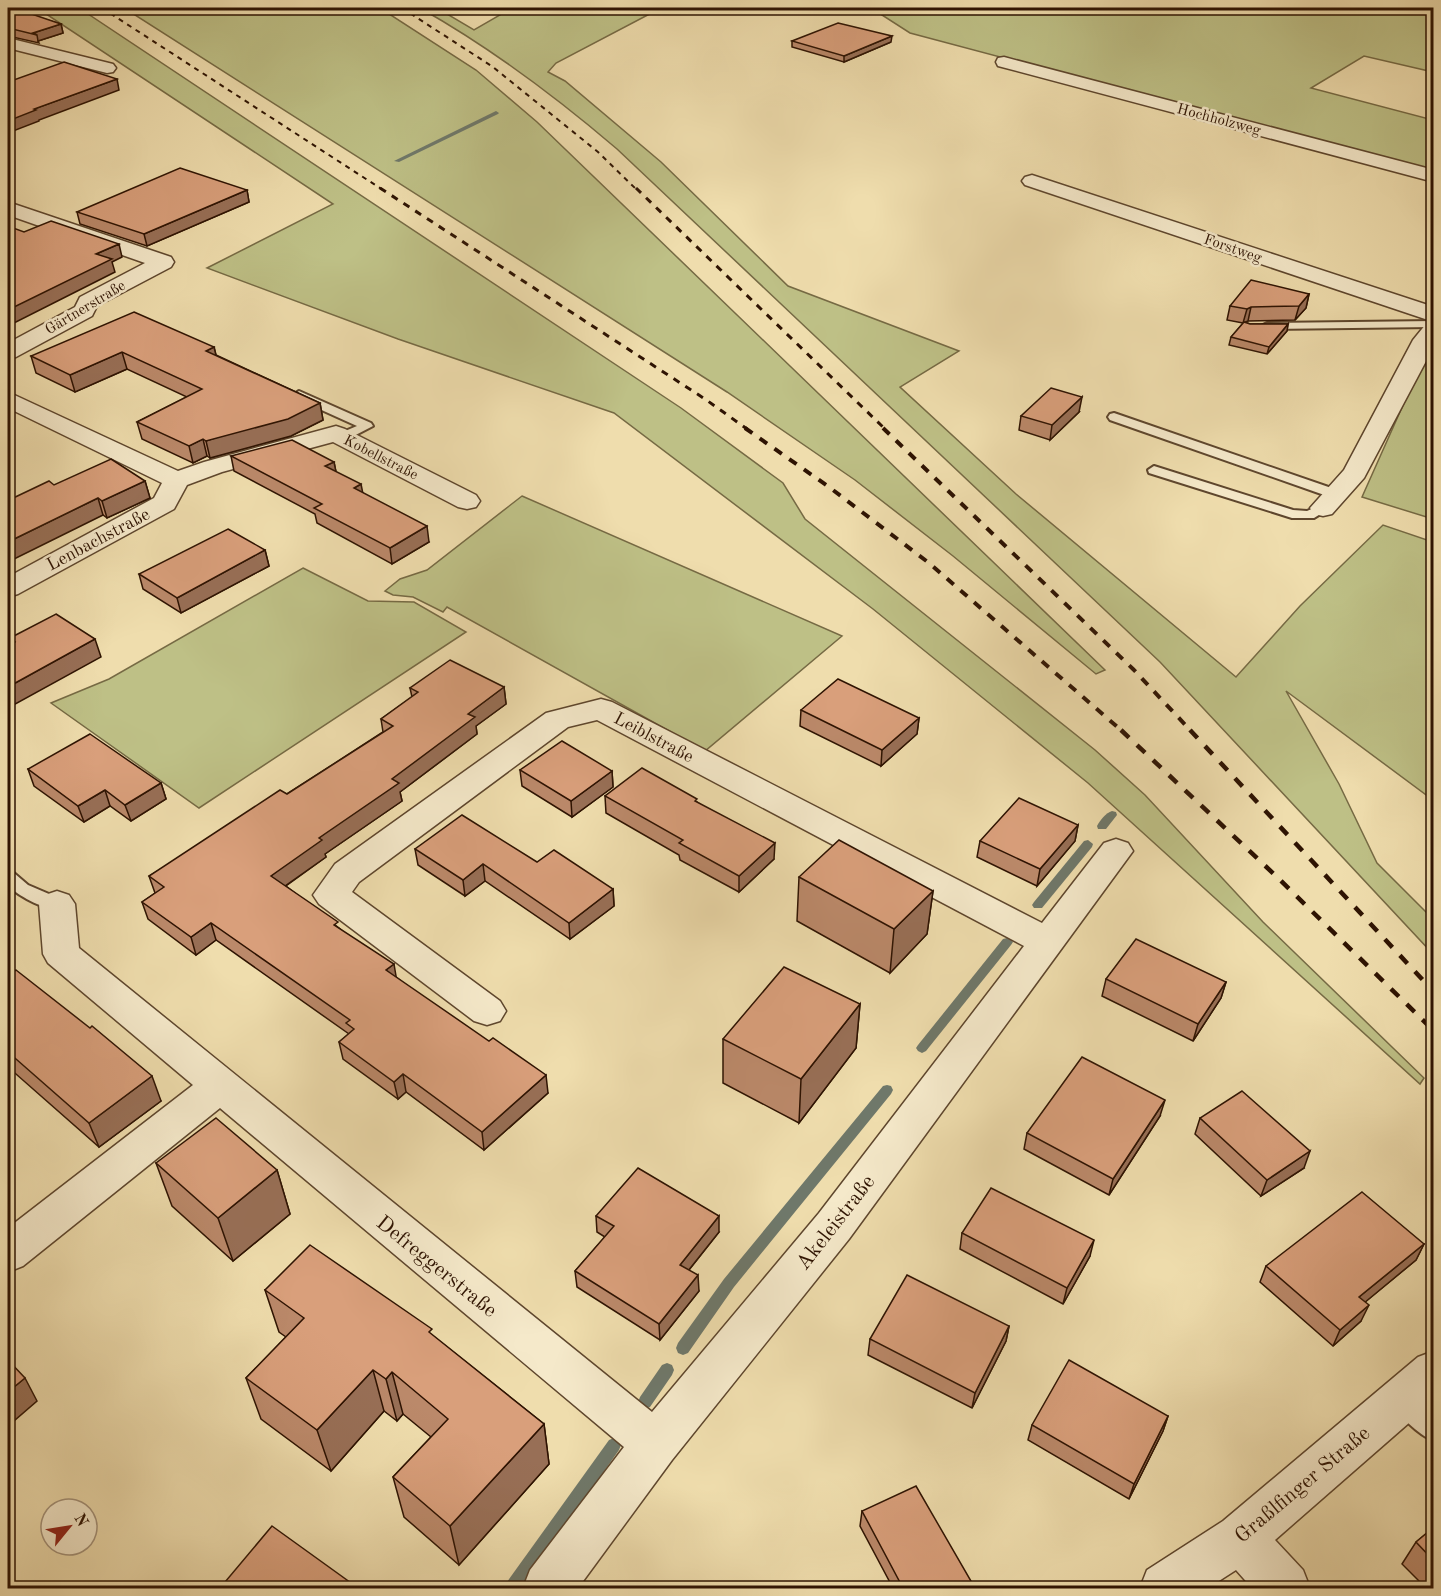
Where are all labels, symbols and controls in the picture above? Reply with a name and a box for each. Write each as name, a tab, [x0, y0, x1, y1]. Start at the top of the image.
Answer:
street label: Hochholzweg	[1175, 102, 1262, 139]
street label: Forstweg	[1202, 233, 1263, 266]
street label: Gärtnerstraße	[43, 278, 129, 338]
street label: Kobellstraße	[341, 433, 420, 484]
street label: Lenbachstraße	[44, 505, 153, 575]
street label: Leiblstraße	[611, 709, 696, 766]
street label: Akeleistraße	[793, 1172, 879, 1274]
street label: Defreggerstraße	[372, 1212, 500, 1322]
street label: Graßlfinger Straße	[1232, 1423, 1374, 1547]
north arrow	[39, 1497, 99, 1557]
text: N	[70, 1511, 91, 1530]

